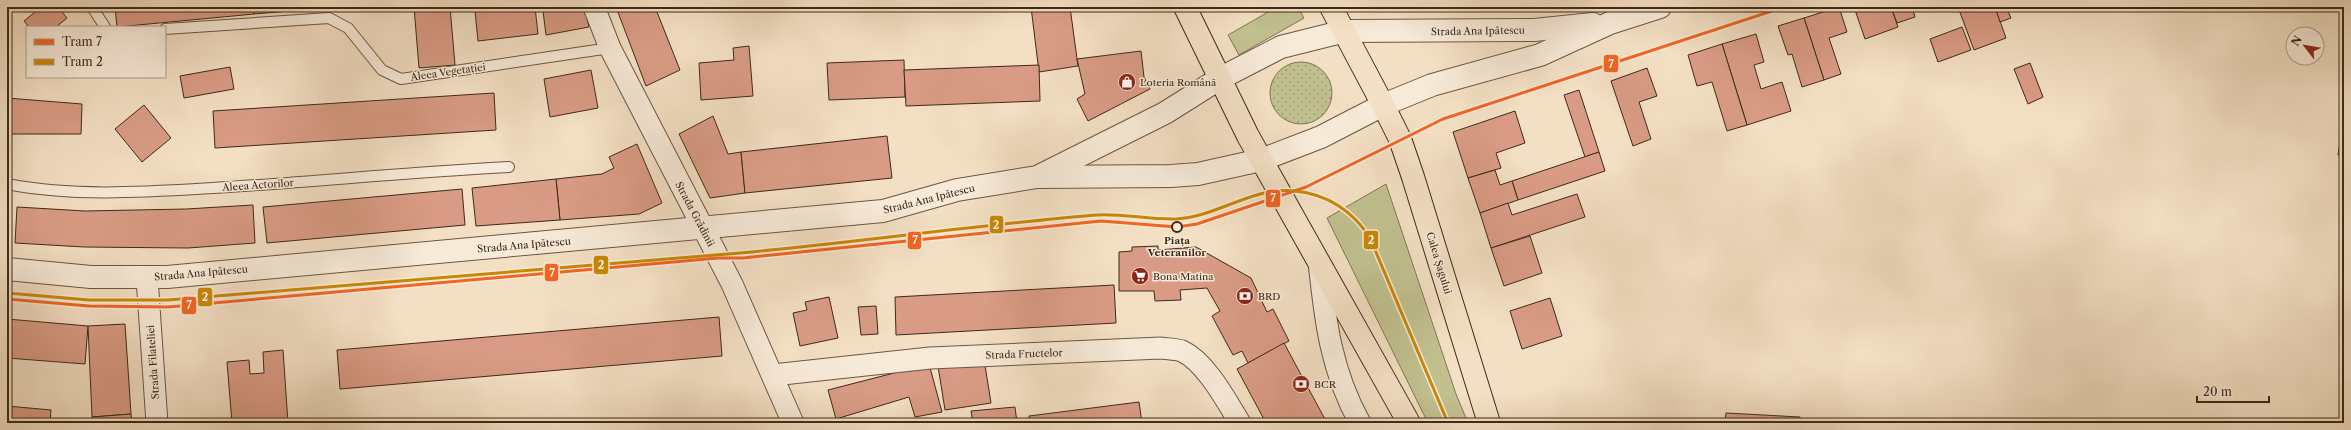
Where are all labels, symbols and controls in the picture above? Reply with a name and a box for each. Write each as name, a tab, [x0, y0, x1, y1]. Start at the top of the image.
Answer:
street label: Strada Ana Ipătescu	[1431, 24, 1525, 38]
legend	[26, 26, 166, 78]
north arrow	[2285, 26, 2325, 66]
text: N	[2288, 33, 2305, 49]
text: Tram 7	[62, 34, 102, 49]
text: Tram 2	[62, 54, 103, 69]
line badge: 7	[1603, 54, 1619, 73]
text: 7	[1608, 57, 1614, 71]
street label: Aleea Vegetației	[409, 60, 486, 84]
shop icon: Loteria Română	[1117, 72, 1137, 92]
place label: Loteria Română	[1140, 76, 1217, 89]
street label: Aleea Actorilor	[221, 176, 295, 194]
street label: Strada Grădinii	[672, 179, 718, 249]
street label: Strada Ana Ipătescu	[882, 181, 976, 217]
line badge: 7	[1265, 189, 1281, 208]
text: 7	[1270, 191, 1276, 205]
line badge: 2	[989, 215, 1004, 234]
text: 2	[993, 218, 1000, 232]
marker: Piața Veteranilor	[1171, 221, 1183, 233]
line badge: 2	[1363, 230, 1379, 250]
street label: Calea Șagului	[1423, 230, 1455, 296]
line badge: 7	[907, 231, 922, 250]
text: 7	[912, 233, 918, 247]
text: 2	[1368, 233, 1375, 247]
street label: Strada Ana Ipătescu	[477, 234, 571, 256]
place label: Piața Veteranilor	[1147, 234, 1206, 259]
line badge: 2	[593, 255, 609, 275]
text: 2	[598, 258, 605, 272]
street label: Strada Ana Ipătescu	[154, 262, 248, 284]
line badge: 7	[544, 263, 559, 282]
text: 7	[549, 266, 555, 280]
supermarket icon: Bona Matina	[1130, 266, 1150, 286]
place label: Bona Matina	[1153, 270, 1214, 283]
bank icon: BRD	[1235, 286, 1255, 306]
line badge: 2	[197, 287, 213, 307]
text: 2	[202, 290, 209, 304]
place label: BRD	[1258, 290, 1280, 303]
line badge: 7	[181, 296, 197, 315]
text: 7	[186, 298, 192, 312]
street label: Strada Filateliei	[144, 324, 162, 400]
street label: Strada Fructelor	[985, 346, 1064, 362]
bank icon: BCR	[1291, 374, 1311, 394]
place label: BCR	[1314, 378, 1337, 391]
scale bar	[2197, 378, 2269, 404]
text: 20 m	[2203, 384, 2232, 399]

